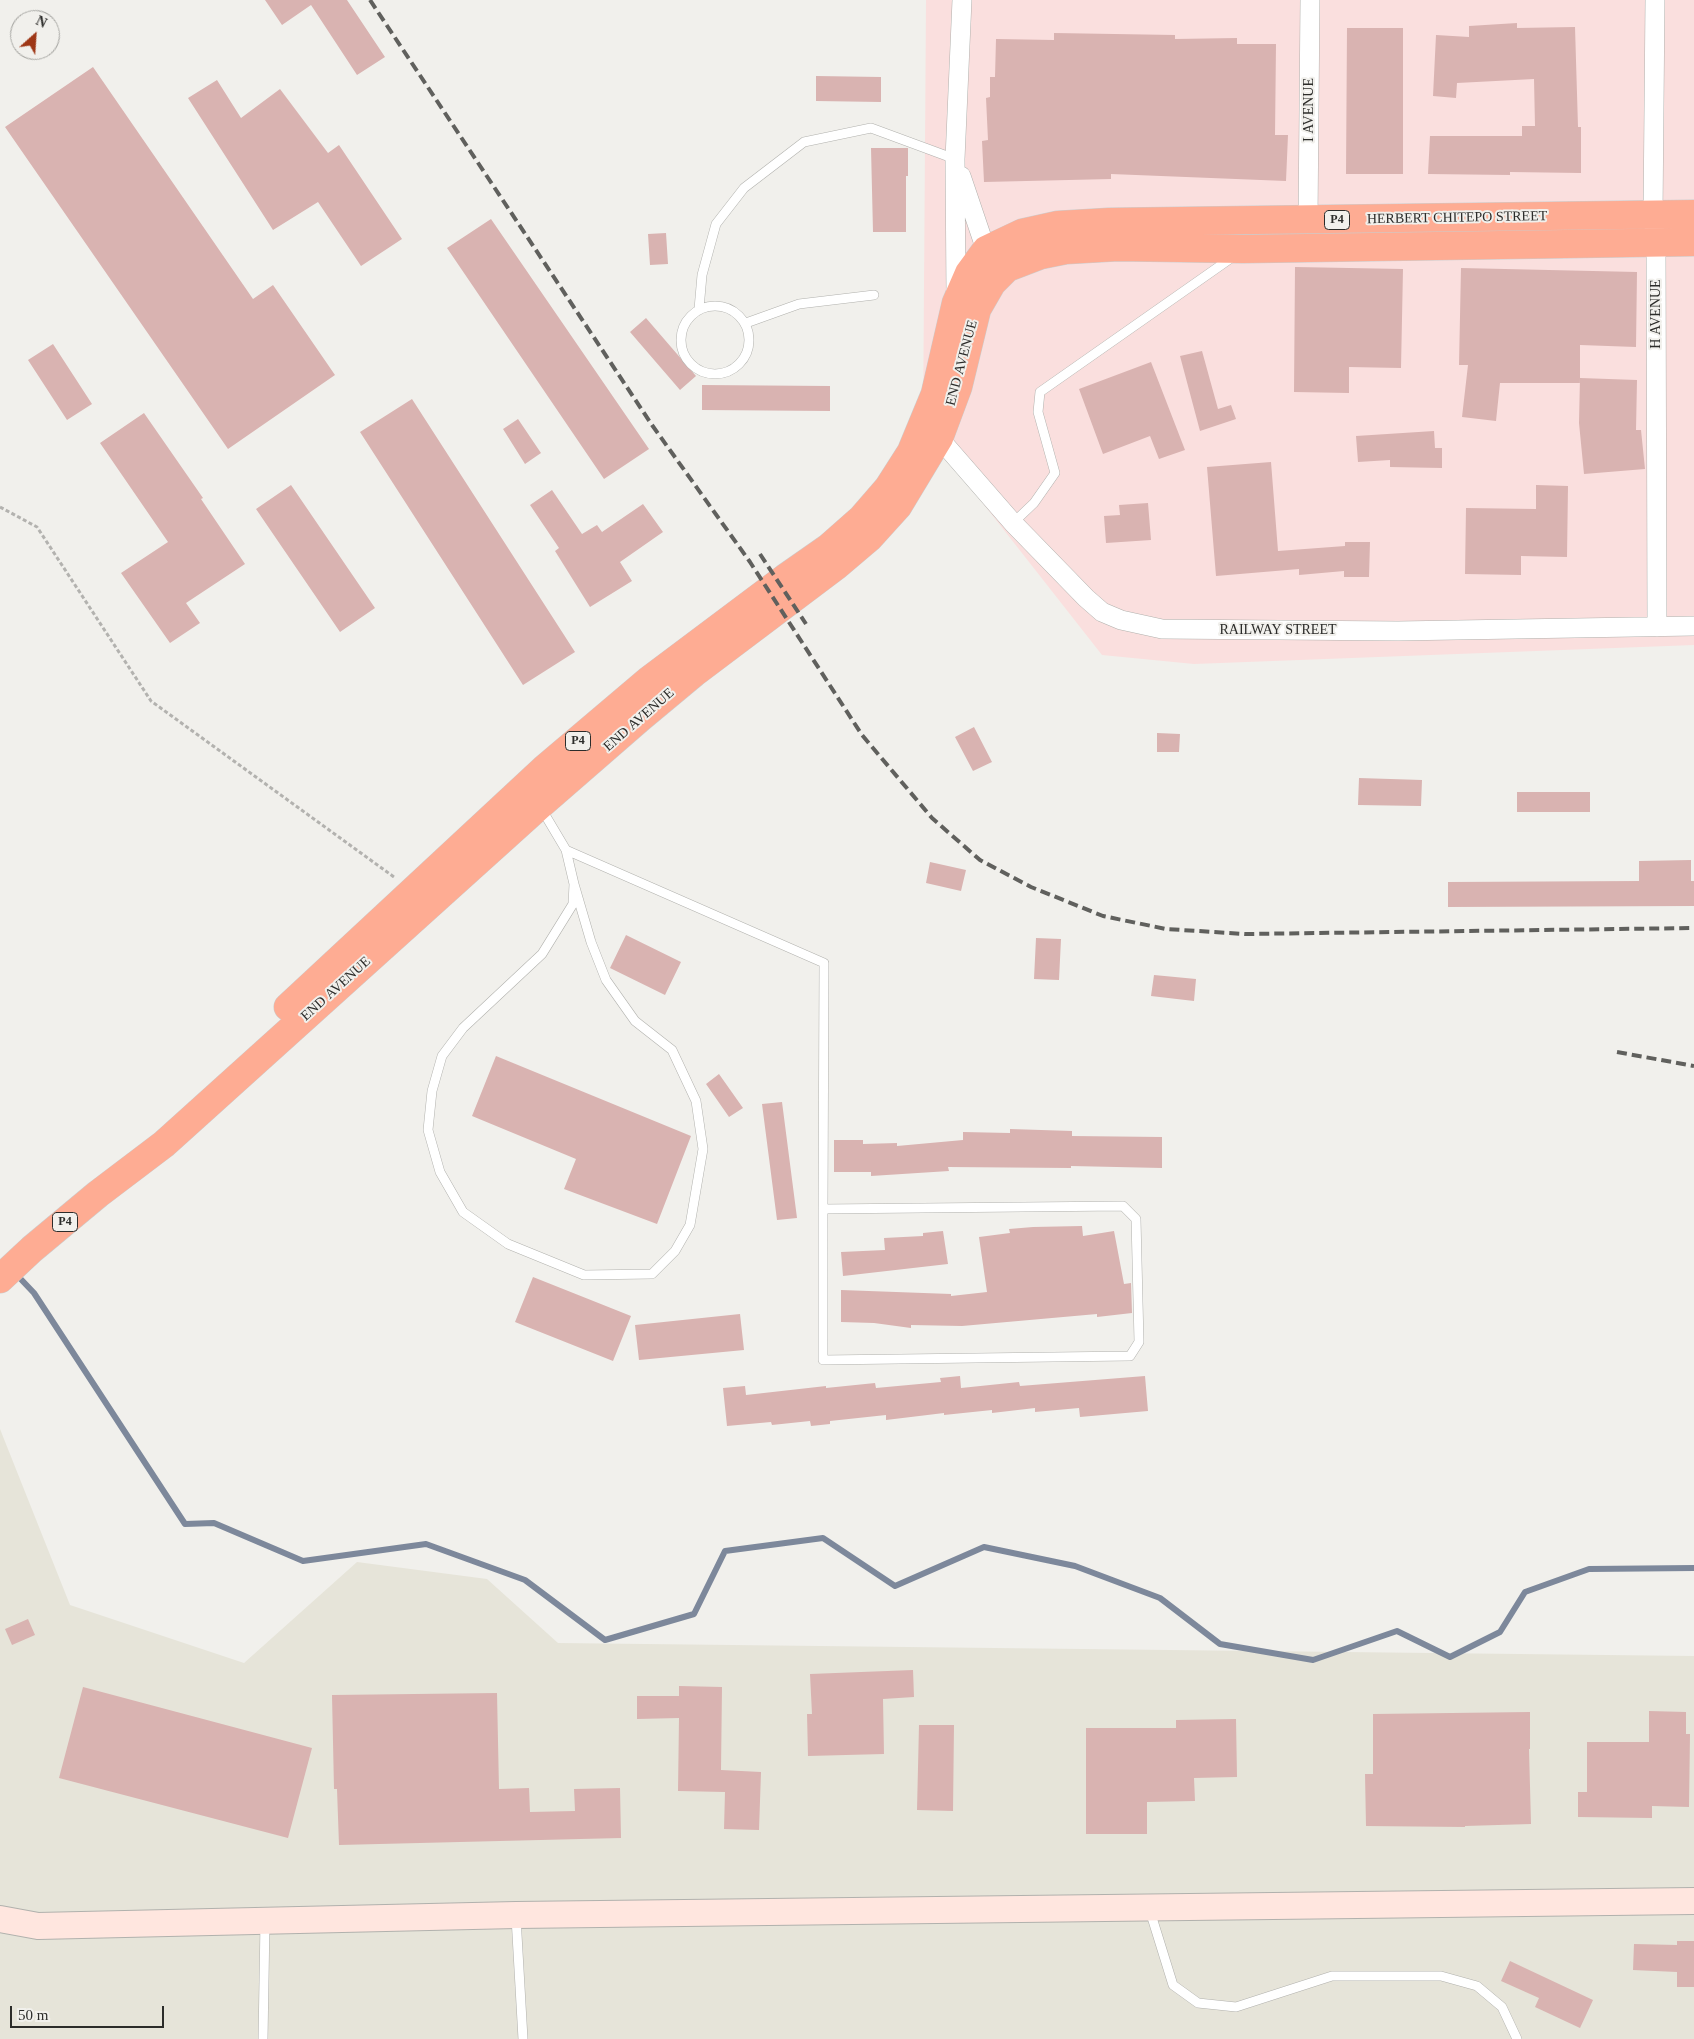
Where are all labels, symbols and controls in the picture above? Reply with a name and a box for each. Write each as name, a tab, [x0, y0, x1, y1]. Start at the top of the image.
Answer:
north arrow	[10, 10, 60, 60]
text: N	[34, 13, 49, 31]
street label: I AVENUE	[1301, 78, 1317, 142]
street label: HERBERT CHITEPO STREET	[1367, 208, 1547, 228]
road number: P4	[1324, 210, 1350, 230]
street label: H AVENUE	[1648, 279, 1664, 349]
street label: END AVENUE	[942, 318, 982, 408]
street label: RAILWAY STREET	[1219, 622, 1337, 638]
street label: END AVENUE	[600, 685, 678, 755]
road number: P4	[566, 731, 590, 750]
street label: END AVENUE	[298, 953, 374, 1025]
road number: P4	[52, 1212, 78, 1232]
scale bar	[12, 1996, 166, 2028]
text: 50 m	[18, 2007, 48, 2023]

